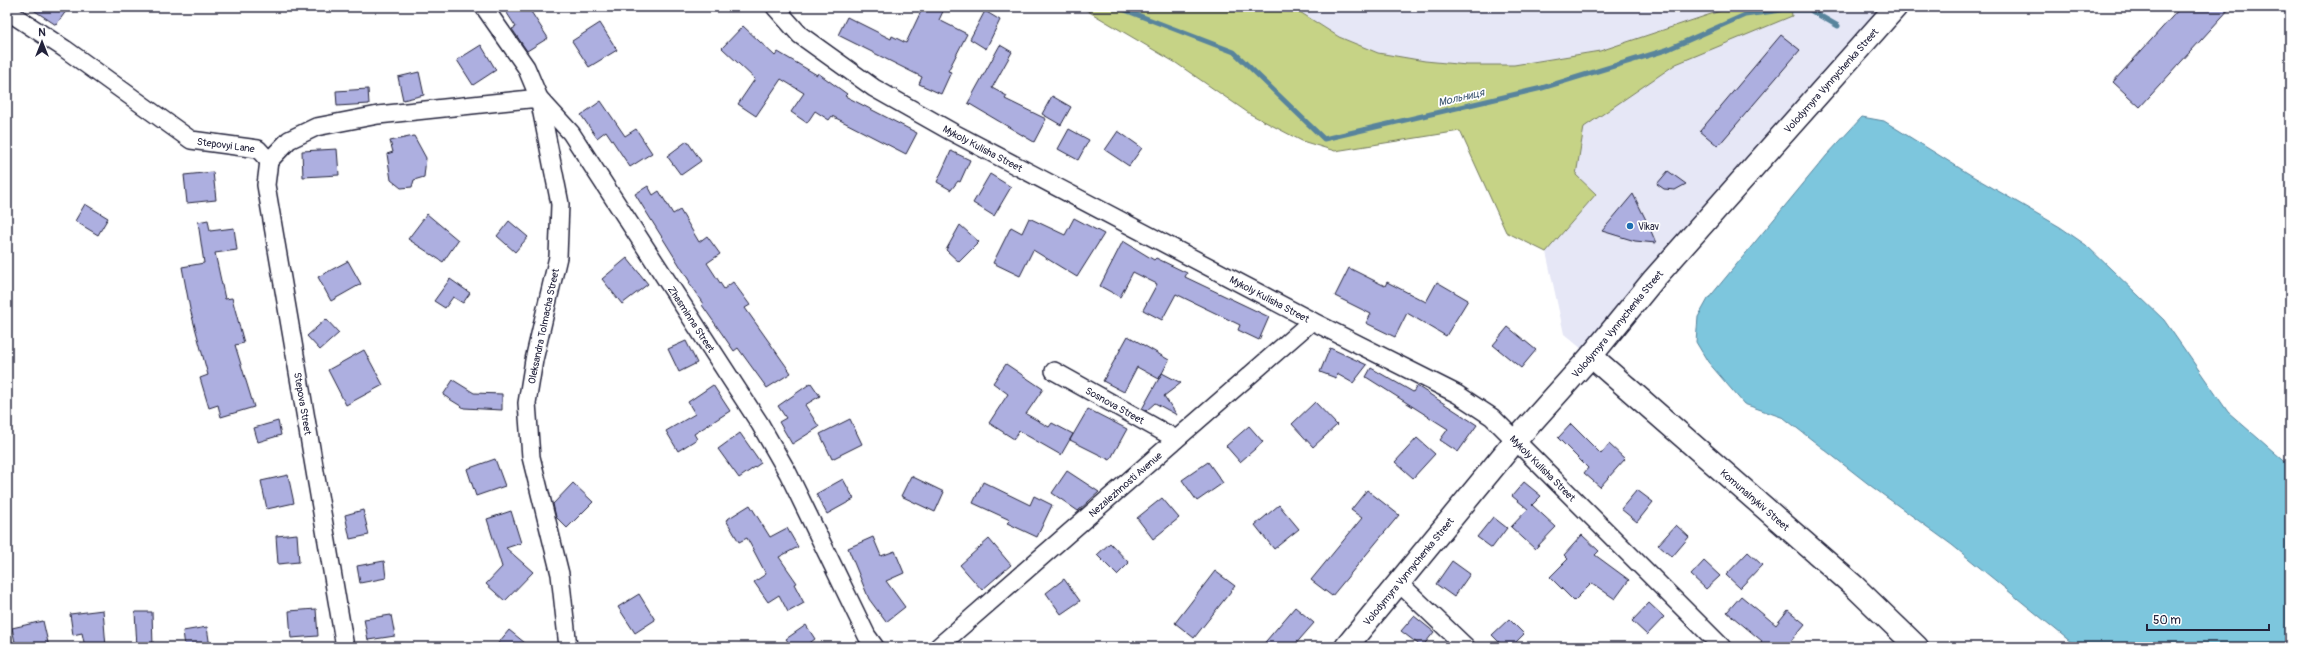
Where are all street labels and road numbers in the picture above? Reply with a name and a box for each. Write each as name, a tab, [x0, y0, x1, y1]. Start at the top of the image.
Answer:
street label: Volodymyra Vynnychenka Street	[1782, 25, 1882, 136]
street label: Mykoly Kulisha Street	[941, 123, 1025, 175]
street label: Stepovyi Lane	[196, 136, 256, 156]
street label: Oleksandra Tolmacha Street	[526, 266, 562, 385]
street label: Volodymyra Vynnychenka Street	[1570, 267, 1667, 380]
street label: Mykoly Kulisha Street	[1227, 274, 1312, 326]
street label: Zhasminna Street	[665, 284, 717, 356]
street label: Stepova Street	[291, 372, 314, 437]
street label: Sosnova Street	[1083, 385, 1147, 428]
street label: Mykoly Kulisha Street	[1507, 433, 1578, 505]
street label: Nezalezhnosti Avenue	[1086, 450, 1165, 520]
street label: Komunalnykiv Street	[1718, 467, 1792, 534]
street label: Volodymyra Vynnychenka Street	[1361, 515, 1457, 628]

